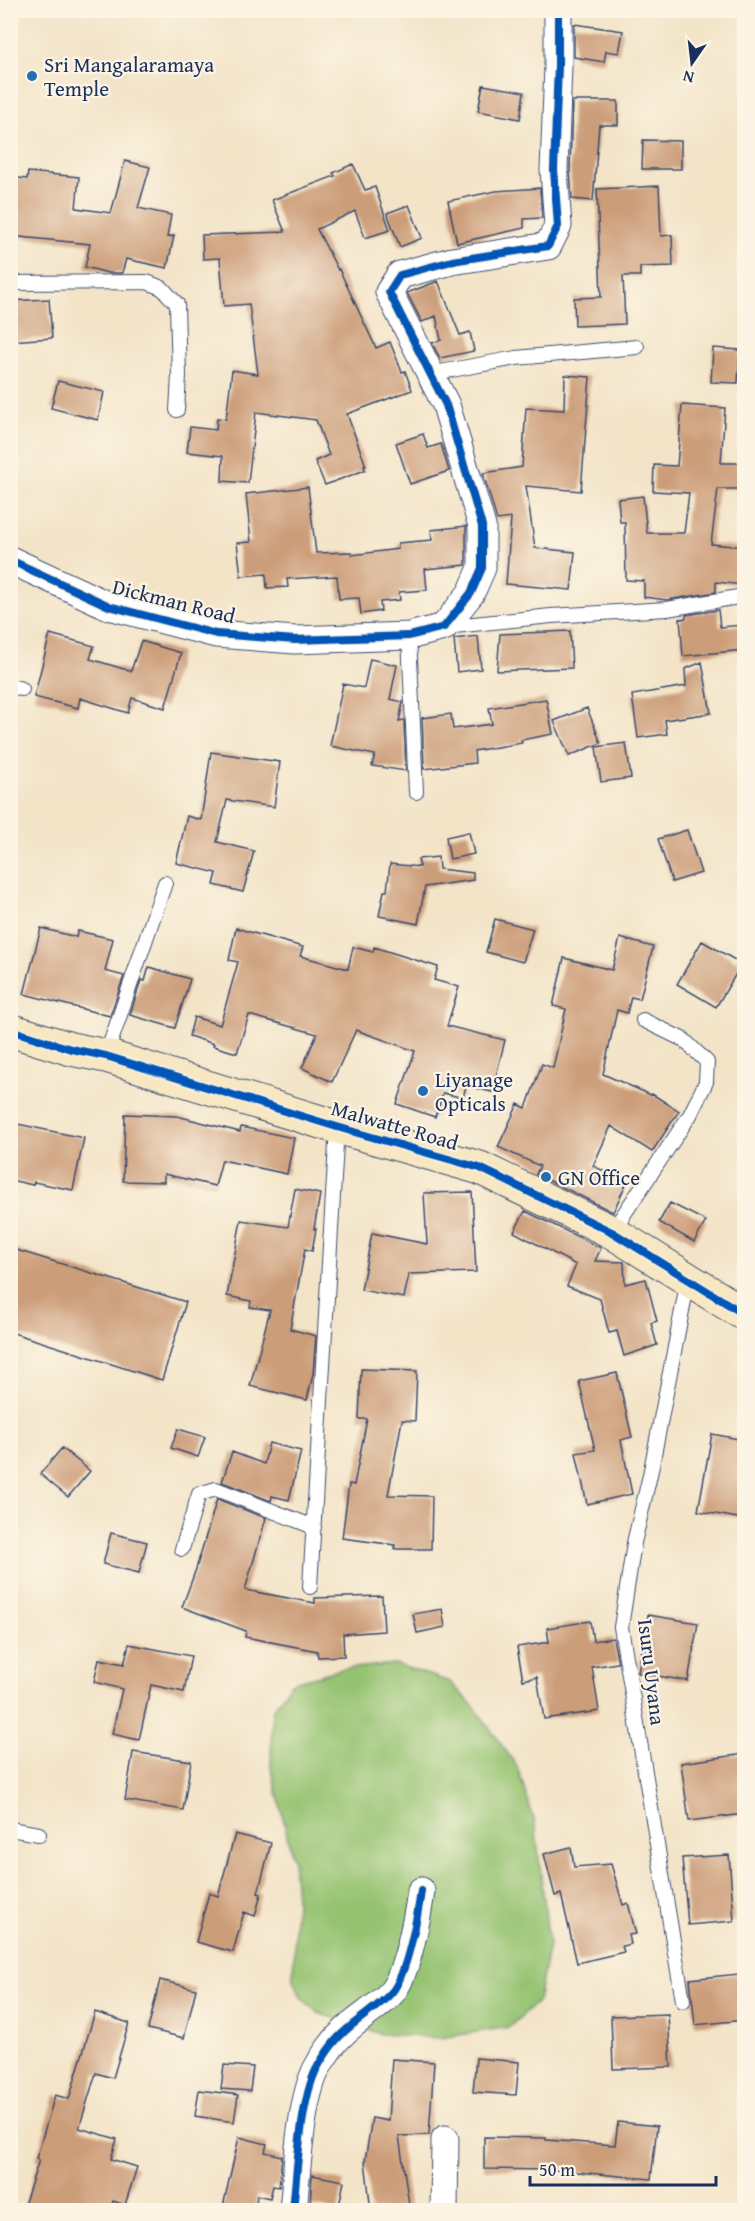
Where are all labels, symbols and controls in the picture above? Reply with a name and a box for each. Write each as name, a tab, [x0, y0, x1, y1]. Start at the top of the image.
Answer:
north arrow	[662, 33, 722, 93]
place label: Sri Mangalaramaya Temple	[44, 49, 214, 104]
text: N	[680, 65, 696, 90]
marker: Sri Mangalaramaya Temple	[25, 69, 39, 83]
street label: Dickman Road	[109, 571, 240, 631]
place label: Liyanage Opticals	[435, 1064, 513, 1119]
marker: Liyanage Opticals	[416, 1084, 430, 1098]
street label: Malwatte Road	[328, 1092, 463, 1158]
place label: GN Office	[558, 1162, 640, 1193]
marker: GN Office	[539, 1170, 553, 1184]
street label: Isuru Uyana	[630, 1617, 674, 1727]
scale bar	[530, 2149, 716, 2187]
text: 50 m	[539, 2156, 575, 2183]

